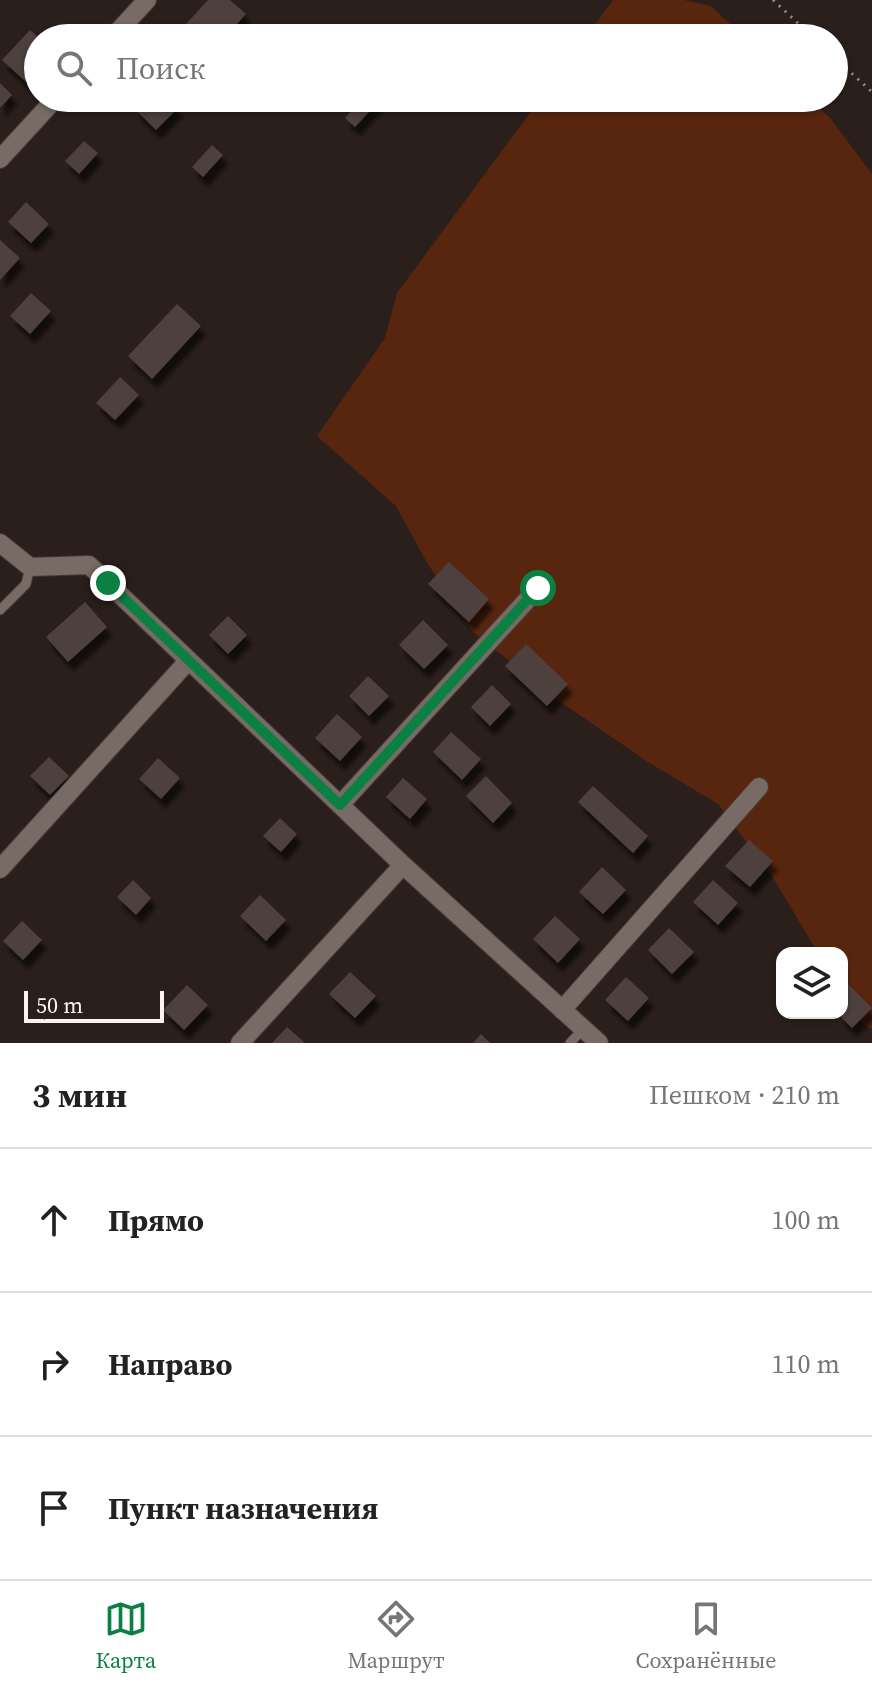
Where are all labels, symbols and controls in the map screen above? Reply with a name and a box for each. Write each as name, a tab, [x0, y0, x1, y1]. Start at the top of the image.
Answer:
search box	[24, 24, 848, 112]
icon: search	[52, 46, 96, 90]
text: Поиск	[116, 48, 205, 89]
route end	[90, 565, 126, 601]
route start	[520, 570, 556, 606]
map controls	[776, 947, 848, 1019]
button: layers	[776, 947, 848, 1019]
scale bar	[24, 987, 164, 1023]
text: 50 m	[36, 990, 83, 1020]
text: 3 мин	[32, 1072, 127, 1118]
text: Пешком · 210 m	[649, 1077, 840, 1113]
icon: ahead	[32, 1198, 76, 1242]
text: Прямо	[108, 1200, 204, 1241]
text: 100 m	[772, 1202, 840, 1238]
icon: right	[32, 1342, 76, 1386]
text: Направо	[108, 1344, 232, 1385]
text: 110 m	[772, 1346, 840, 1382]
icon: arrive	[32, 1486, 76, 1530]
text: Пункт назначения	[108, 1488, 378, 1529]
tab: Карта	[96, 1597, 156, 1675]
tab: Маршрут	[347, 1597, 445, 1675]
tab: Сохранённые	[636, 1597, 776, 1675]

